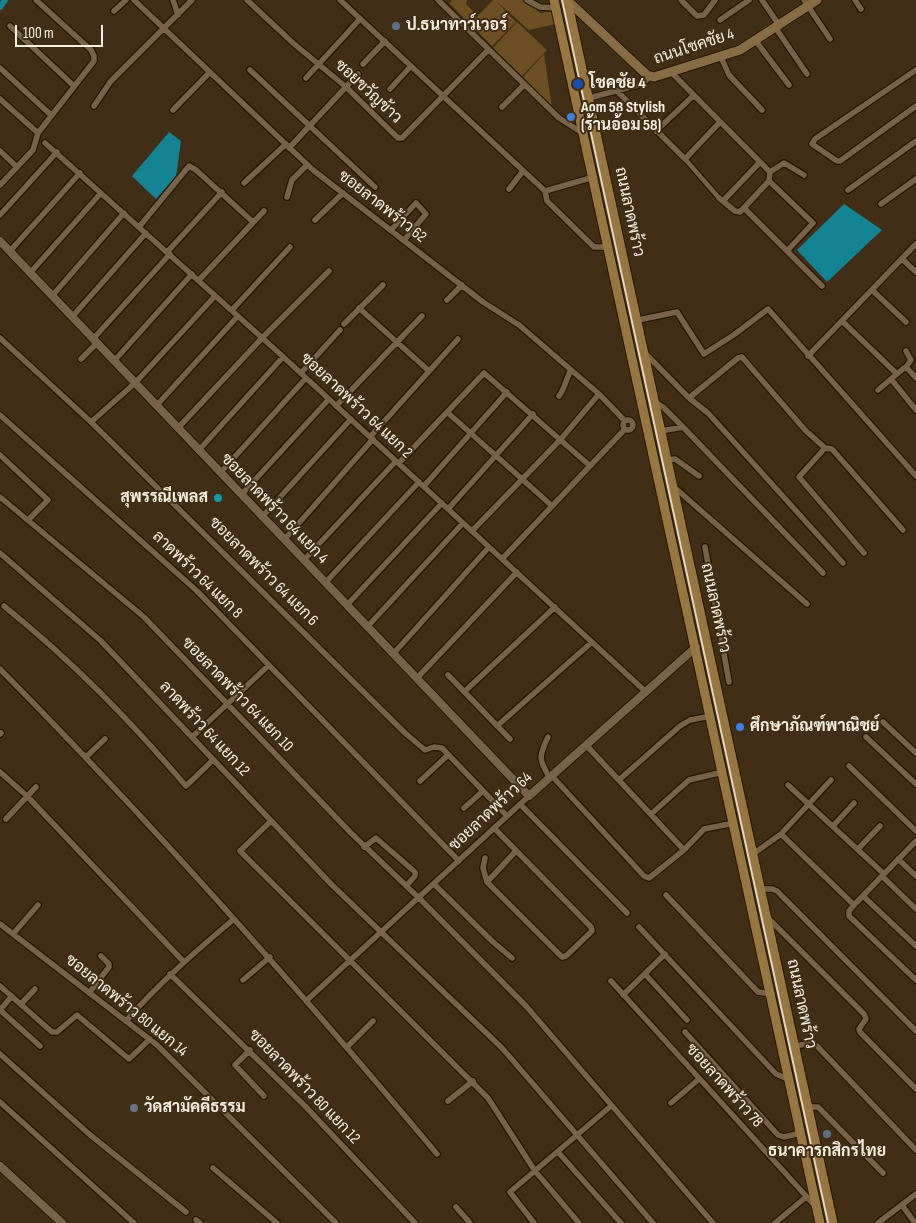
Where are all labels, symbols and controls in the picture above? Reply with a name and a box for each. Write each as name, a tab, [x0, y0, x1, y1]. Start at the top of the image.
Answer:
scale bar	[18, 15, 105, 47]
place label: ป.ธนาทาว์เวอร์	[406, 16, 507, 36]
marker: ป.ธนาทาว์เวอร์	[390, 20, 402, 32]
text: 100 m	[23, 24, 54, 43]
street label: ถนนโชคชัย 4	[651, 25, 737, 69]
street label: ซอยขวัญข้าว	[330, 56, 406, 128]
place label: โชคชัย 4	[589, 74, 646, 94]
marker: โชคชัย 4	[571, 77, 585, 91]
place label: Aom 58 Stylish (ร้านอ้อม 58)	[581, 98, 665, 136]
marker: Aom 58 Stylish (ร้านอ้อม 58)	[565, 111, 577, 123]
street label: ถนนลาดพร้าว	[610, 165, 648, 259]
street label: ซอยลาดพร้าว 62	[334, 167, 430, 247]
street label: ซอยลาดพร้าว 64 แยก 2	[296, 349, 416, 463]
street label: ซอยลาดพร้าว 64 แยก 4	[216, 450, 332, 568]
place label: สุพรรณีเพลส	[120, 488, 208, 508]
marker: สุพรรณีเพลส	[212, 492, 224, 504]
street label: ซอยลาดพร้าว 64 แยก 6	[204, 513, 322, 631]
street label: ลาดพร้าว 64 แยก 8	[148, 527, 246, 623]
street label: ถนนลาดพร้าว	[696, 561, 734, 655]
street label: ซอยลาดพร้าว 64 แยก 10	[177, 634, 297, 756]
street label: ลาดพร้าว 64 แยก 12	[155, 677, 253, 781]
place label: ศึกษาภัณฑ์พาณิชย์	[750, 717, 880, 737]
marker: ศึกษาภัณฑ์พาณิชย์	[734, 721, 746, 733]
street label: ซอยลาดพร้าว 64	[445, 769, 537, 855]
street label: ซอยลาดพร้าว 80 แยก 14	[61, 951, 191, 1061]
street label: ถนนลาดพร้าว	[782, 957, 820, 1051]
street label: ซอยลาดพร้าว 80 แยก 12	[244, 1026, 364, 1148]
street label: ซอยลาดพร้าว 78	[681, 1040, 767, 1132]
place label: วัดสามัคคีธรรม	[144, 1098, 246, 1118]
marker: วัดสามัคคีธรรม	[128, 1102, 140, 1114]
marker: ธนาคารกสิกรไทย	[821, 1128, 833, 1140]
place label: ธนาคารกสิกรไทย	[768, 1142, 886, 1162]

